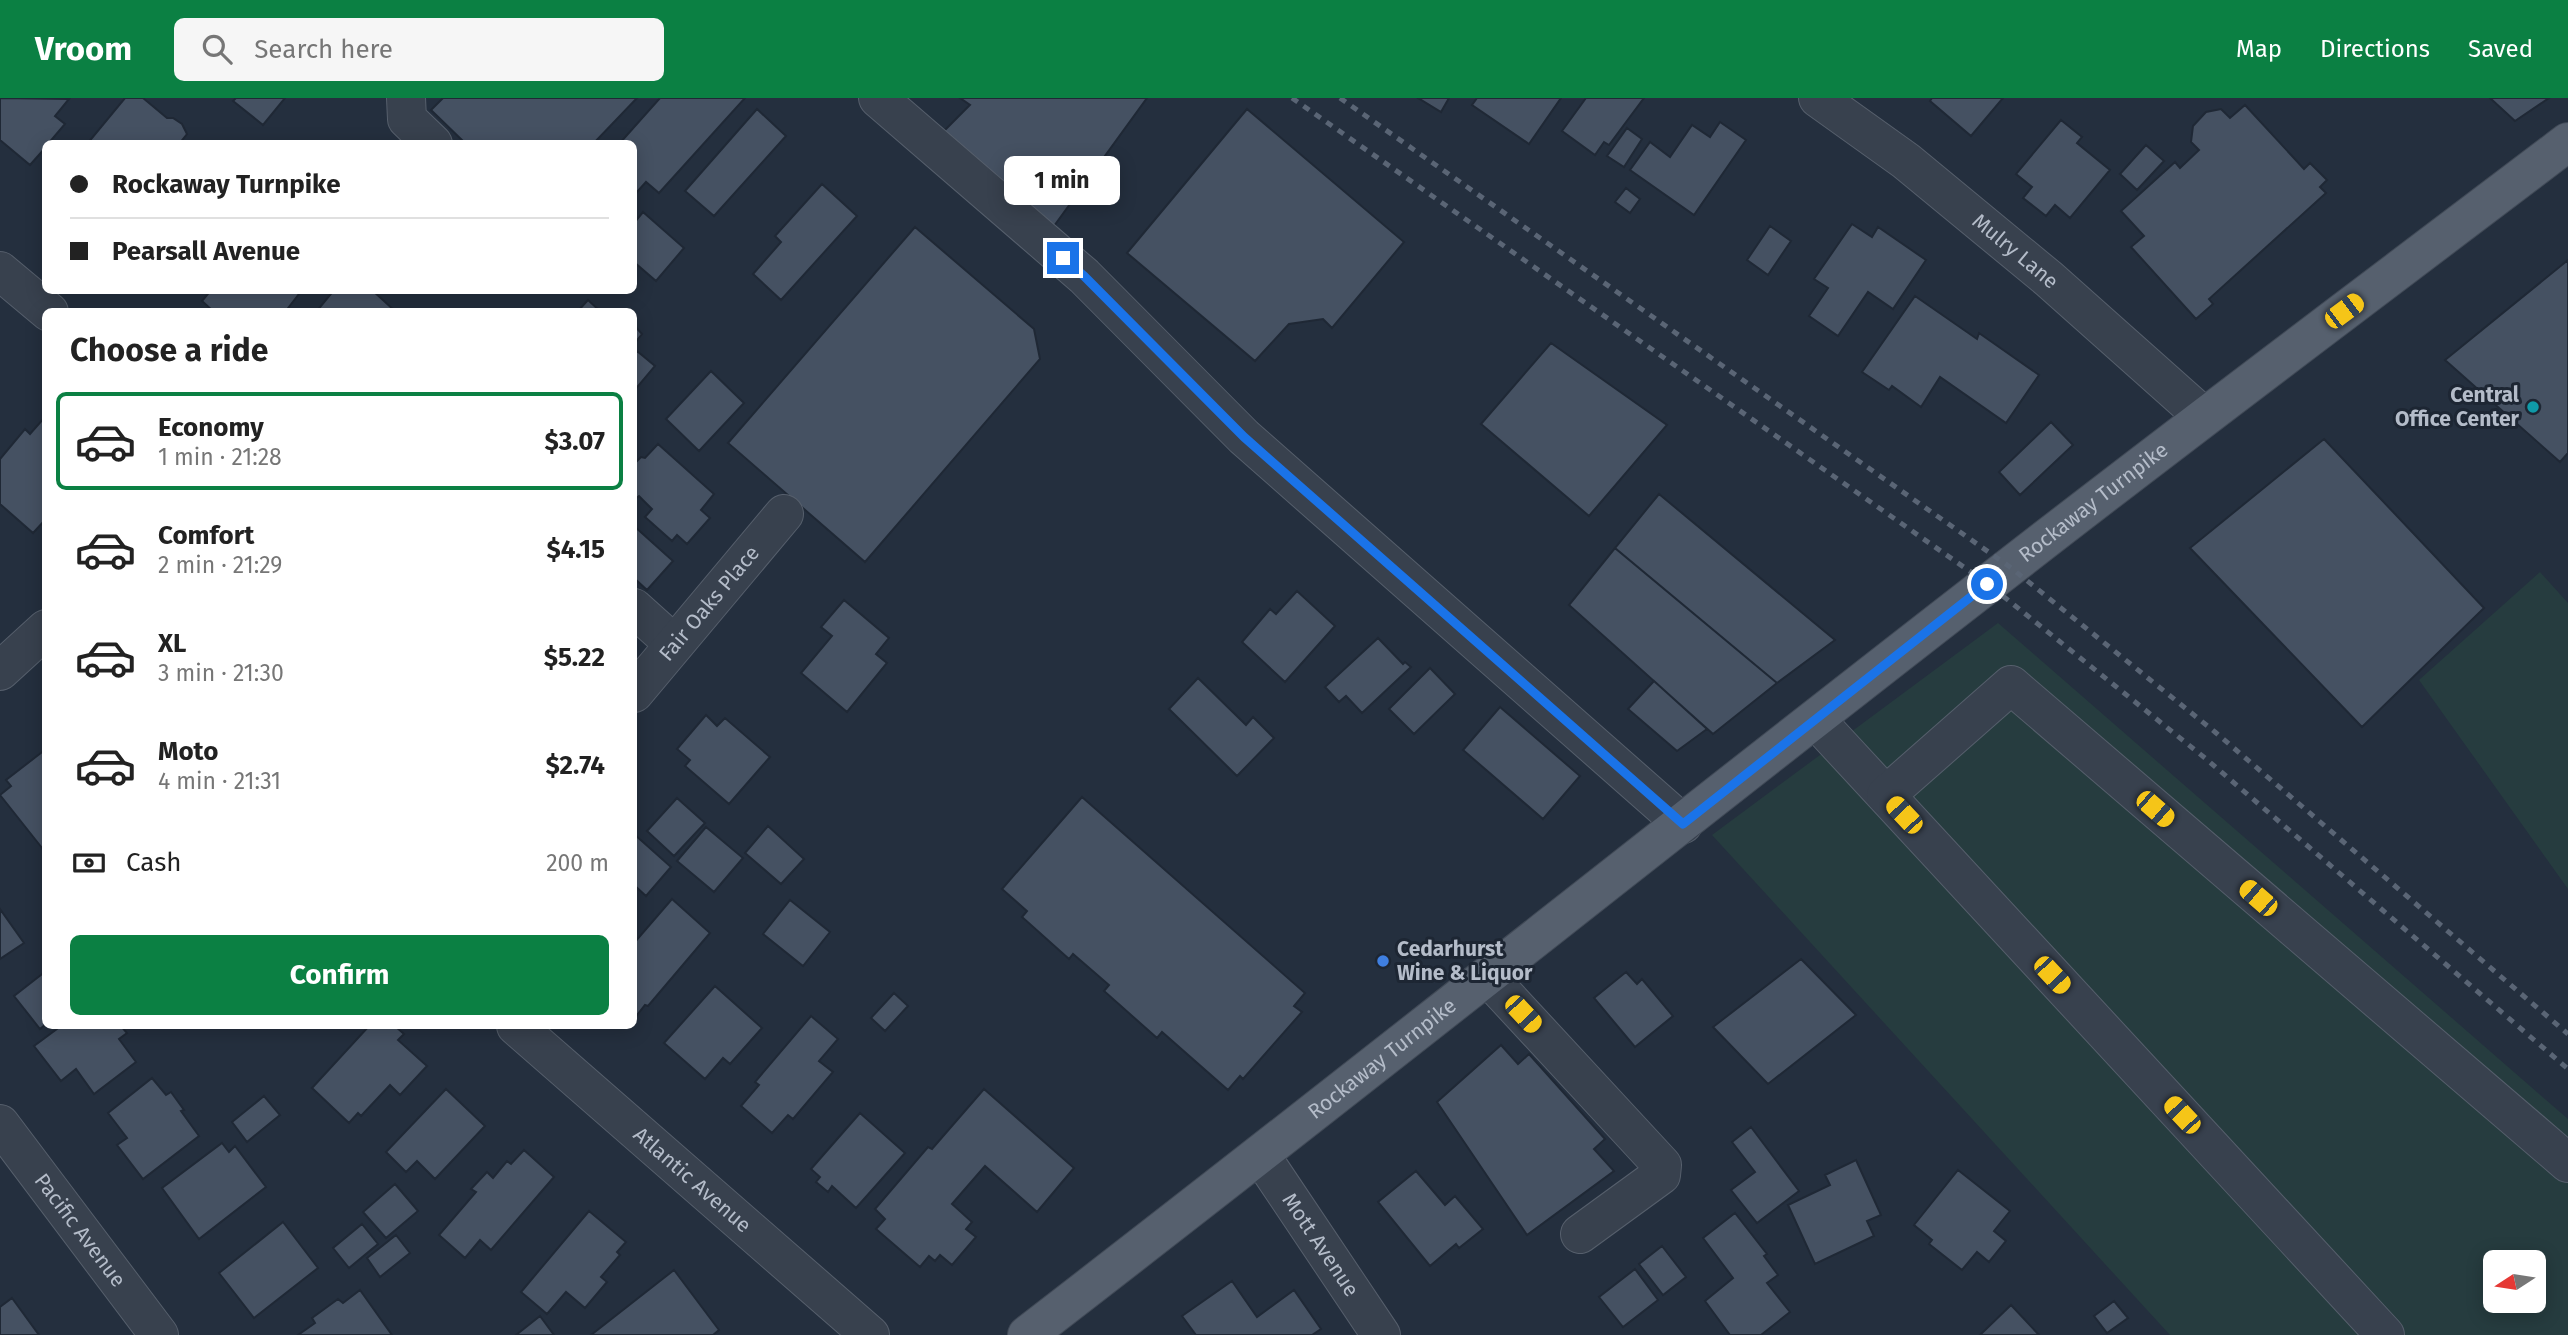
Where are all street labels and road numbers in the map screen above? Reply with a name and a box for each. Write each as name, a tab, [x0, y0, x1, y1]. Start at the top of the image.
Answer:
street label: Mulry Lane	[1967, 208, 2064, 294]
street label: Rockaway Turnpike	[2014, 437, 2173, 568]
street label: Fair Oaks Place	[653, 540, 765, 666]
street label: Rockaway Turnpike	[1303, 992, 1462, 1125]
street label: Atlantic Avenue	[628, 1121, 757, 1238]
street label: Pacific Avenue	[29, 1168, 131, 1292]
street label: Mott Avenue	[1277, 1188, 1365, 1302]

